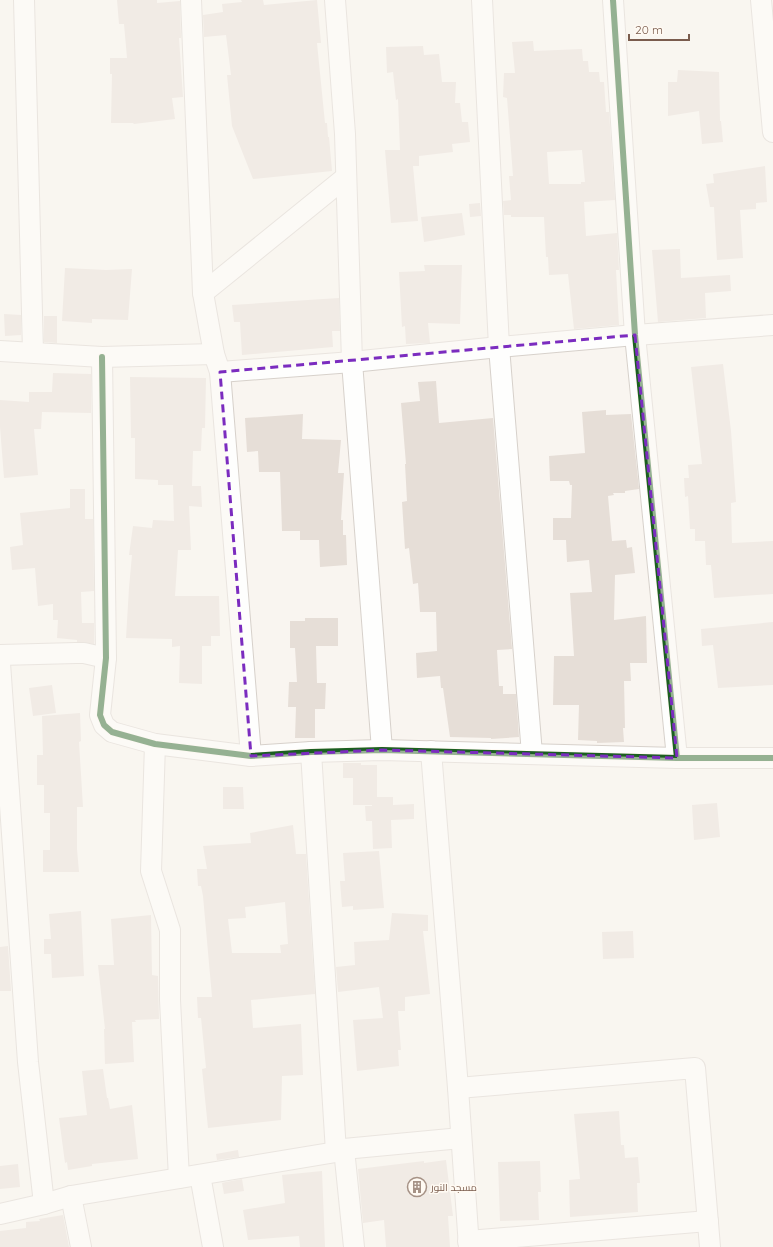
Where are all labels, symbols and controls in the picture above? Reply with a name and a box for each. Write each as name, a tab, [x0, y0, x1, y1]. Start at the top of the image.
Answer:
scale bar	[629, 16, 689, 42]
text: 20 m	[635, 22, 663, 37]
building icon: مسجد النور	[406, 1176, 428, 1198]
place label: مسجد النور	[430, 1181, 477, 1194]

